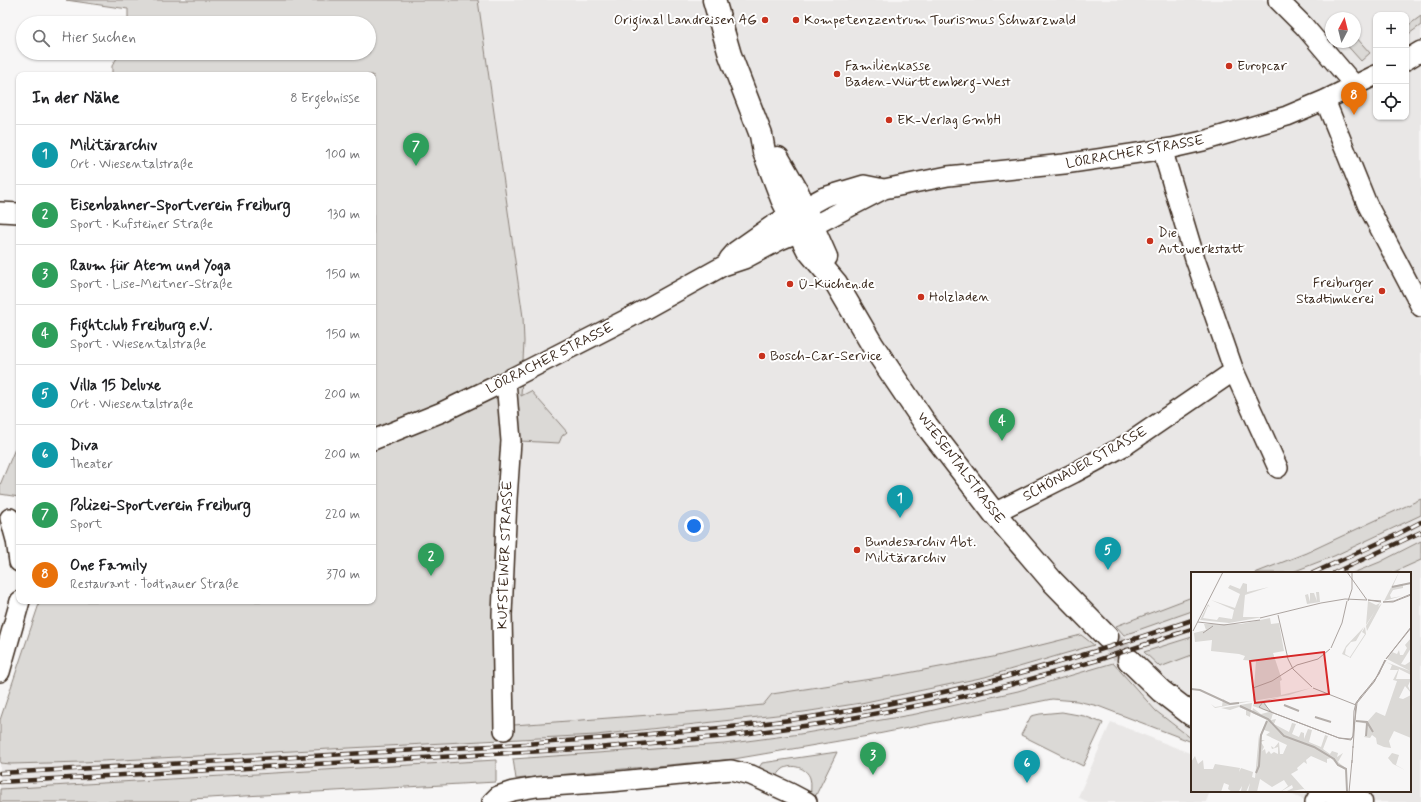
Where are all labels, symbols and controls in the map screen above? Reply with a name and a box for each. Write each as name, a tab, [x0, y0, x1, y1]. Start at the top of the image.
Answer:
place label: Original Landreisen AG	[614, 11, 757, 31]
place label: Kompetenzzentrum Tourismus Schwarzwald	[804, 11, 1076, 29]
north arrow	[1325, 12, 1361, 48]
map controls	[1373, 12, 1409, 120]
button: +	[1373, 12, 1409, 48]
marker: Original Landreisen AG	[760, 15, 770, 25]
marker: Kompetenzzentrum Tourismus Schwarzwald	[791, 15, 801, 25]
search box	[16, 16, 376, 60]
icon: search	[30, 27, 52, 49]
text: Hier suchen	[62, 28, 136, 48]
button: −	[1373, 48, 1409, 84]
place label: Familienkasse Baden-Württemberg-West	[845, 57, 1011, 93]
place label: Europcar	[1237, 57, 1287, 75]
marker: Europcar	[1224, 61, 1234, 71]
marker: Familienkasse Baden-Württemberg-West	[832, 69, 842, 79]
pin: 8	[1341, 82, 1367, 115]
button: locate	[1373, 84, 1409, 120]
text: In der Nähe	[32, 87, 120, 109]
text: 8 Ergebnisse	[290, 90, 360, 107]
place label: EK-Verlag GmbH	[897, 111, 1001, 129]
marker: EK-Verlag GmbH	[884, 115, 894, 125]
street label: LÖRRACHER STRASSE	[1064, 131, 1206, 173]
pin: 7	[403, 133, 429, 166]
text: Militärarchiv	[70, 136, 157, 156]
text: 1	[42, 146, 48, 163]
text: 100 m	[325, 146, 360, 163]
text: Ort · Wiesentalstraße	[70, 156, 193, 173]
text: Eisenbahner-Sportverein Freiburg	[70, 196, 291, 216]
text: 2	[42, 206, 48, 223]
text: 130 m	[327, 206, 360, 223]
text: Sport · Kufsteiner Straße	[70, 216, 213, 233]
place label: Die Autowerkstatt	[1158, 224, 1246, 258]
marker: Die Autowerkstatt	[1145, 236, 1155, 246]
text: Raum für Atem und Yoga	[70, 256, 231, 276]
text: 3	[42, 266, 48, 283]
text: 150 m	[326, 266, 360, 283]
place label: Freiburger Stadtimkerei	[1296, 274, 1374, 308]
place label: Ü-Küchen.de	[798, 275, 875, 293]
text: Sport · Lise-Meitner-Straße	[70, 276, 233, 293]
marker: Ü-Küchen.de	[785, 279, 795, 289]
marker: Freiburger Stadtimkerei	[1377, 286, 1387, 296]
place label: Holzladen	[929, 288, 990, 306]
marker: Holzladen	[916, 292, 926, 302]
text: Fightclub Freiburg e.V.	[70, 316, 212, 336]
street label: LÖRRACHER STRASSE	[483, 318, 617, 398]
text: 4	[41, 326, 49, 343]
text: 150 m	[326, 326, 360, 343]
text: Sport · Wiesentalstraße	[70, 336, 206, 353]
place label: Bosch-Car-Service	[770, 347, 883, 365]
marker: Bosch-Car-Service	[757, 351, 767, 361]
text: Villa 15 Deluxe	[70, 376, 161, 396]
text: 5	[41, 386, 49, 403]
text: 200 m	[325, 386, 360, 403]
text: Ort · Wiesentalstraße	[70, 396, 193, 413]
street label: WIESENTALSTRASSE	[913, 408, 1009, 528]
pin: 4	[989, 408, 1015, 441]
street label: SCHÖNAUER STRASSE	[1020, 422, 1150, 506]
text: Diva	[70, 436, 98, 456]
text: 6	[42, 446, 48, 463]
text: 200 m	[325, 446, 360, 463]
text: Theater	[70, 456, 113, 473]
street label: KUFSTEINER STRASSE	[493, 480, 517, 630]
pin: 1	[887, 485, 913, 518]
text: Polizei-Sportverein Freiburg	[70, 496, 251, 516]
text: 7	[41, 506, 49, 523]
text: 220 m	[325, 506, 360, 523]
text: Sport	[70, 516, 102, 533]
your location	[684, 516, 704, 536]
place label: Bundesarchiv Abt. Militärarchiv	[865, 533, 976, 567]
pin: 5	[1095, 537, 1121, 570]
pin: 2	[418, 543, 444, 576]
marker: Bundesarchiv Abt. Militärarchiv	[852, 545, 862, 555]
text: One Family	[70, 556, 147, 576]
text: 8	[41, 566, 49, 583]
text: 370 m	[326, 566, 360, 583]
inset map	[1191, 572, 1411, 792]
text: Restaurant · Todtnauer Straße	[70, 576, 239, 593]
pin: 3	[860, 742, 886, 775]
pin: 6	[1014, 750, 1040, 783]

